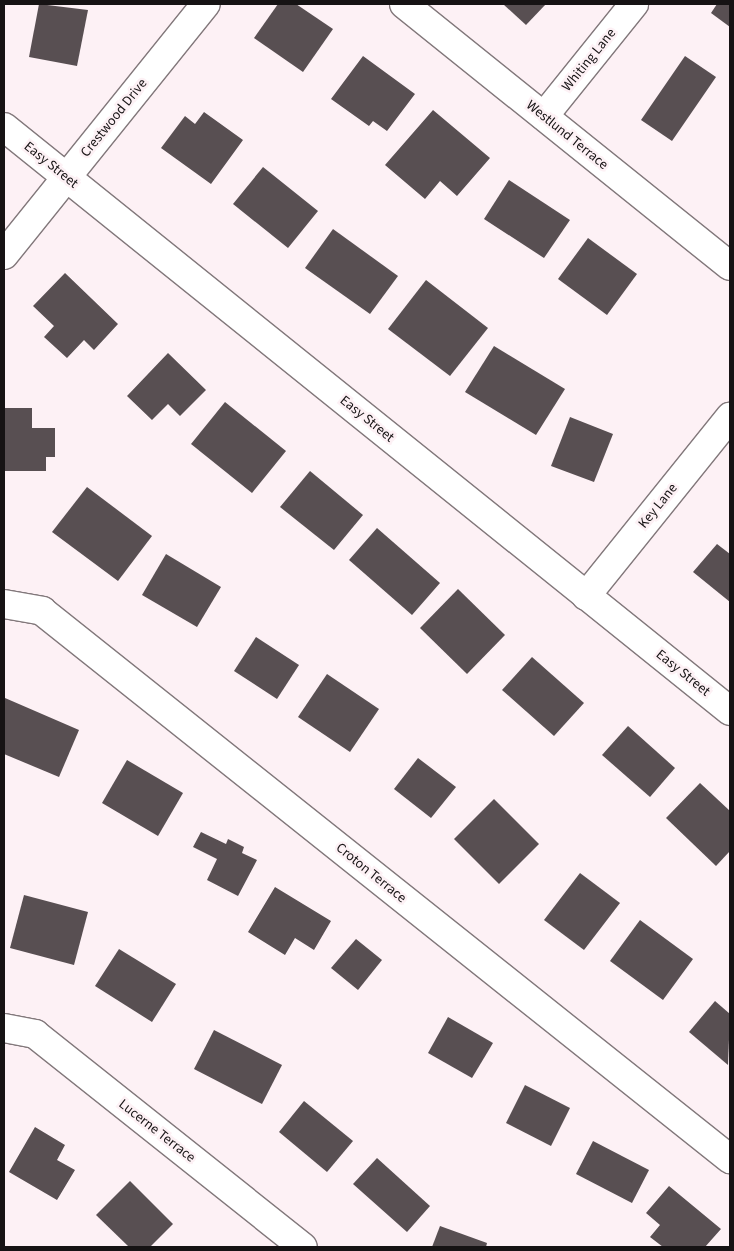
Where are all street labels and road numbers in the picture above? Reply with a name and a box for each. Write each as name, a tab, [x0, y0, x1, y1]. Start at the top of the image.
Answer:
street label: Whiting Lane	[558, 25, 620, 95]
street label: Crestwood Drive	[77, 75, 151, 161]
street label: Westlund Terrace	[523, 97, 611, 173]
street label: Easy Street	[21, 138, 81, 192]
street label: Easy Street	[337, 392, 397, 446]
street label: Key Lane	[635, 480, 681, 532]
street label: Easy Street	[653, 646, 713, 700]
street label: Croton Terrace	[332, 840, 410, 906]
street label: Lucerne Terrace	[115, 1096, 199, 1166]

